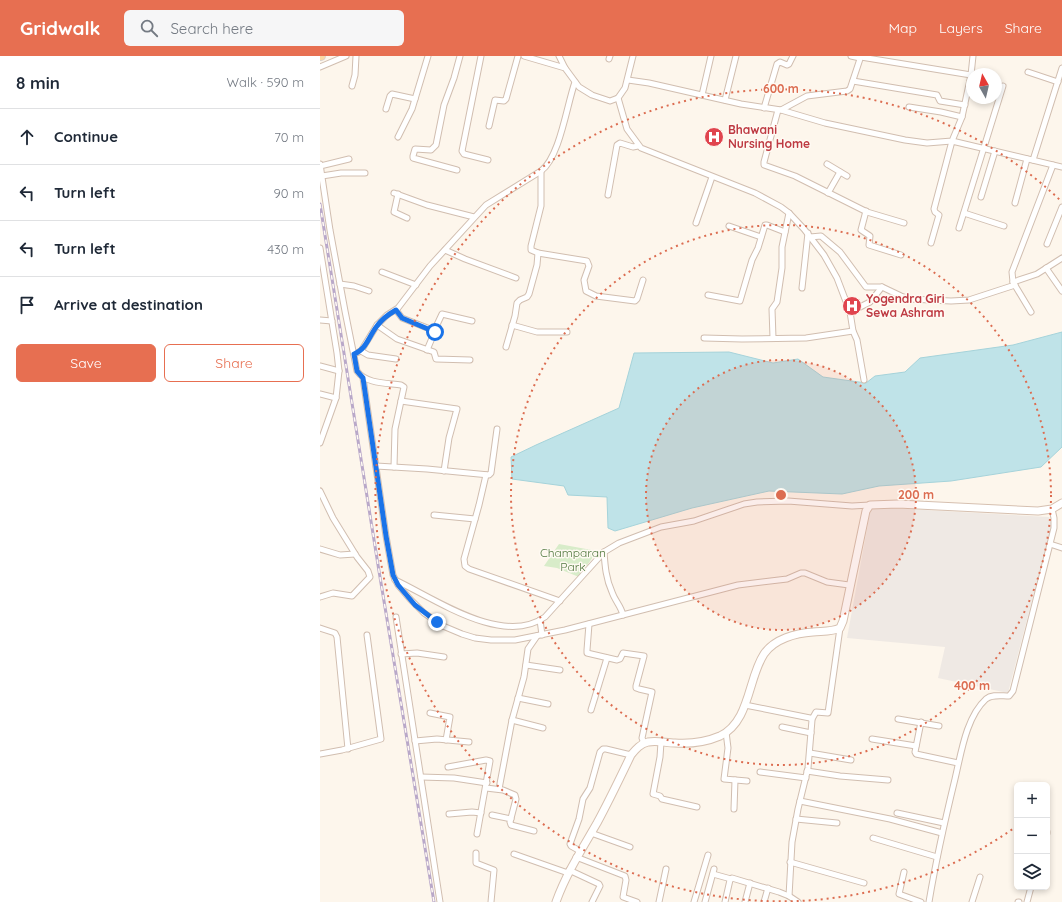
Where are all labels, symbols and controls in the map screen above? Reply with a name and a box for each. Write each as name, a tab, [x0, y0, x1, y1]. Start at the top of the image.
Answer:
search box	[124, 10, 404, 46]
text: Gridwalk	[20, 16, 100, 40]
icon: search	[138, 17, 160, 39]
text: Search here	[170, 19, 253, 38]
text: Map	[888, 19, 917, 37]
text: Layers	[939, 19, 983, 37]
text: Share	[1005, 19, 1042, 37]
north arrow	[966, 68, 1002, 104]
text: 8 min	[16, 72, 60, 93]
text: Walk · 590 m	[227, 74, 304, 90]
text: 600 m	[763, 81, 799, 96]
place label: Bhawani Nursing Home	[728, 122, 810, 151]
icon: ahead	[16, 126, 38, 148]
hospital icon: Bhawani Nursing Home	[703, 126, 725, 148]
text: Continue	[54, 127, 118, 146]
text: 70 m	[274, 129, 304, 145]
icon: left	[16, 182, 38, 204]
text: Turn left	[54, 183, 116, 202]
text: 90 m	[274, 185, 304, 201]
icon: left	[16, 238, 38, 260]
text: Turn left	[54, 239, 116, 258]
text: 430 m	[267, 241, 304, 257]
place label: Yogendra Giri Sewa Ashram	[866, 291, 945, 320]
icon: arrive	[16, 294, 38, 316]
text: Arrive at destination	[54, 295, 203, 314]
hospital icon: Yogendra Giri Sewa Ashram	[841, 295, 863, 317]
route start	[426, 323, 444, 341]
button: Save	[16, 344, 156, 382]
button: Share	[164, 344, 304, 382]
text: 200 m	[898, 487, 934, 502]
centre of rings	[774, 488, 788, 502]
park label: Champaran Park	[540, 545, 606, 574]
route end	[428, 613, 446, 631]
text: 400 m	[954, 678, 990, 693]
map controls	[1014, 782, 1050, 890]
button: +	[1014, 782, 1050, 818]
button: −	[1014, 818, 1050, 854]
button: layers	[1014, 854, 1050, 890]

